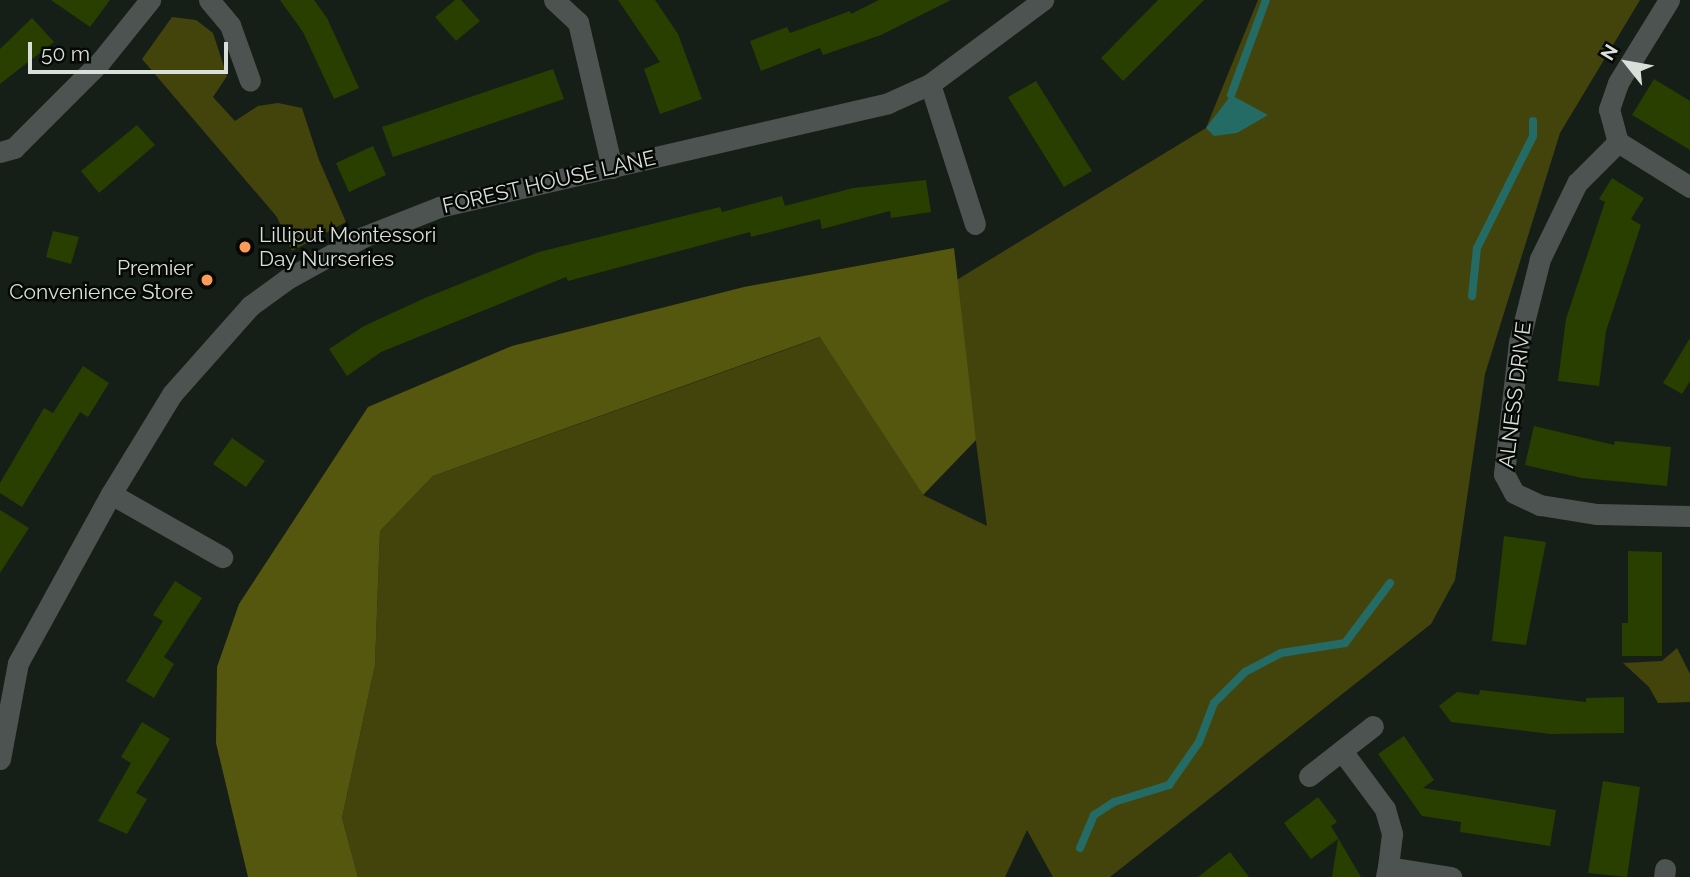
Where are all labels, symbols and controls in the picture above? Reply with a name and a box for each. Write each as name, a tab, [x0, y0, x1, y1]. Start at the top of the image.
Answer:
scale bar	[32, 28, 231, 72]
north arrow	[1592, 28, 1662, 98]
text: N	[1596, 40, 1622, 64]
text: 50 m	[41, 41, 90, 66]
street label: FOREST HOUSE LANE	[440, 145, 658, 219]
place label: Lilliput Montessori Day Nurseries	[259, 222, 436, 272]
marker: Lilliput Montessori Day Nurseries	[237, 239, 253, 255]
place label: Premier Convenience Store	[9, 255, 193, 305]
marker: Premier Convenience Store	[199, 272, 215, 288]
street label: ALNESS DRIVE	[1494, 320, 1536, 470]

